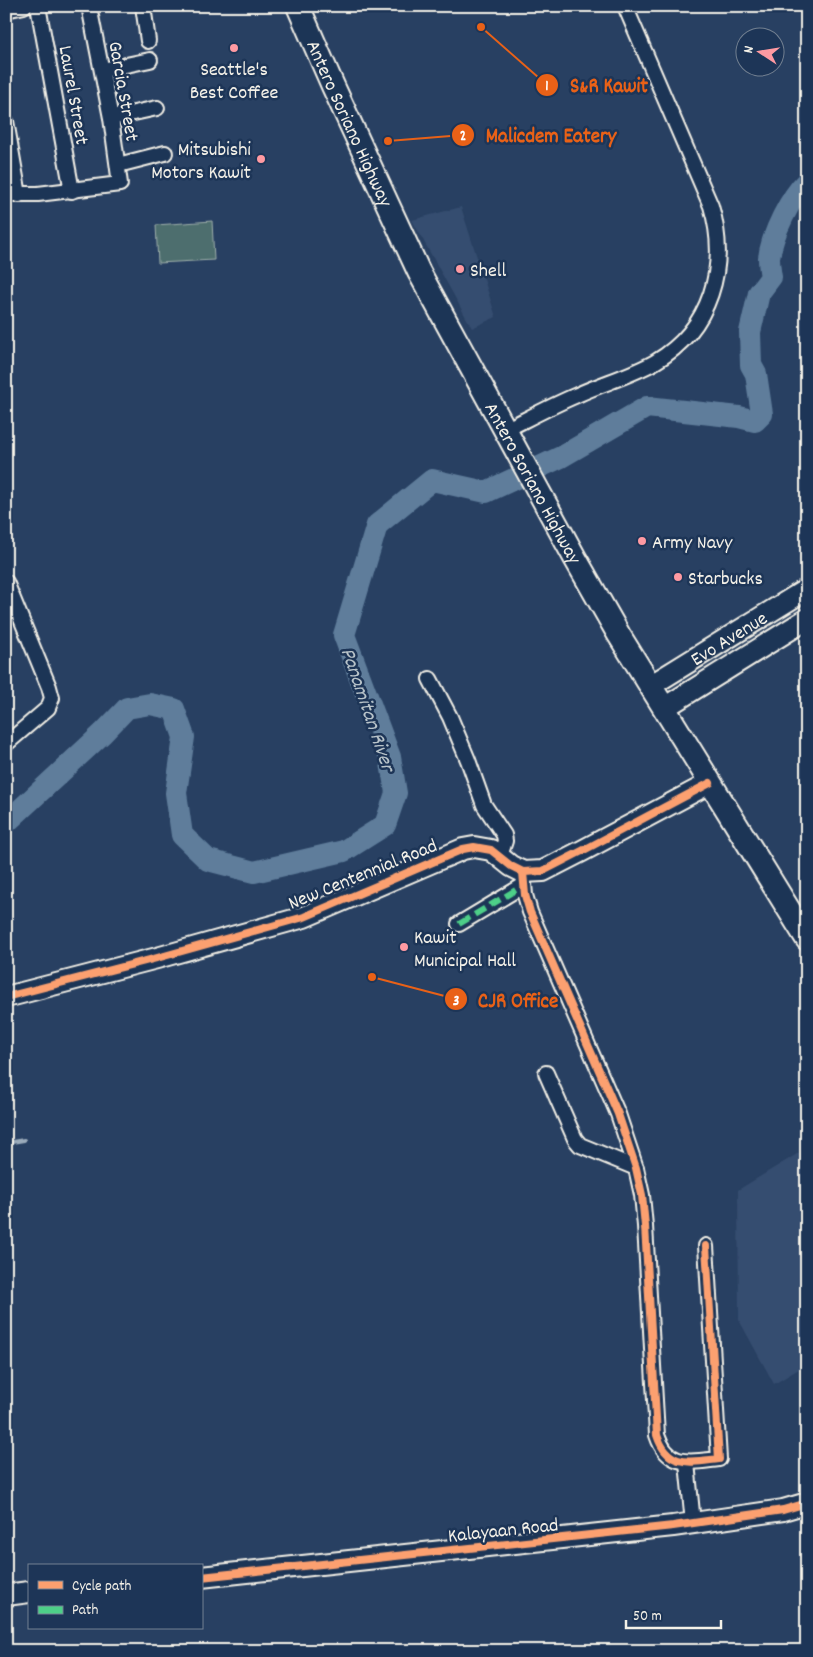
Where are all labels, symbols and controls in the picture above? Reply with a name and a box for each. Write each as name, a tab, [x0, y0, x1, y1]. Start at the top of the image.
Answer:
north arrow	[736, 28, 786, 78]
street label: Antero Soriano Highway	[298, 36, 398, 213]
street label: Garcia Street	[99, 39, 145, 144]
marker: Seattle's Best Coffee	[228, 42, 240, 54]
street label: Laurel Street	[50, 44, 95, 147]
text: N	[739, 44, 760, 55]
place label: Seattle's Best Coffee	[190, 57, 278, 108]
callout: S&R Kawit	[535, 67, 658, 103]
text: S&R Kawit	[570, 73, 648, 103]
text: 1	[545, 76, 549, 98]
callout: Malicdem Eatery	[450, 117, 626, 153]
text: Malicdem Eatery	[486, 123, 618, 153]
text: 2	[460, 126, 466, 148]
place label: Mitsubishi Motors Kawit	[151, 137, 251, 188]
marker: Mitsubishi Motors Kawit	[255, 153, 267, 165]
place label: Shell	[470, 258, 507, 286]
marker: Shell	[454, 263, 466, 275]
street label: Antero Soriano Highway	[476, 398, 587, 571]
place label: Army Navy	[652, 530, 733, 558]
marker: Army Navy	[636, 535, 648, 547]
place label: Starbucks	[688, 566, 763, 594]
marker: Starbucks	[672, 571, 684, 583]
street label: Evo Avenue	[686, 606, 774, 675]
water label: Panamitan River	[331, 644, 402, 778]
street label: New Centennial Road	[284, 833, 442, 918]
place label: Kawit Municipal Hall	[414, 925, 516, 976]
marker: Kawit Municipal Hall	[398, 941, 410, 953]
callout: CJR Office	[443, 981, 569, 1017]
text: CJR Office	[478, 988, 558, 1018]
text: 3	[453, 991, 460, 1013]
street label: Kalayaan Road	[447, 1512, 560, 1552]
legend	[28, 1564, 202, 1630]
text: Cycle path	[72, 1576, 132, 1598]
scale bar	[626, 1597, 720, 1629]
text: Path	[72, 1600, 98, 1622]
text: 50 m	[633, 1606, 662, 1628]

